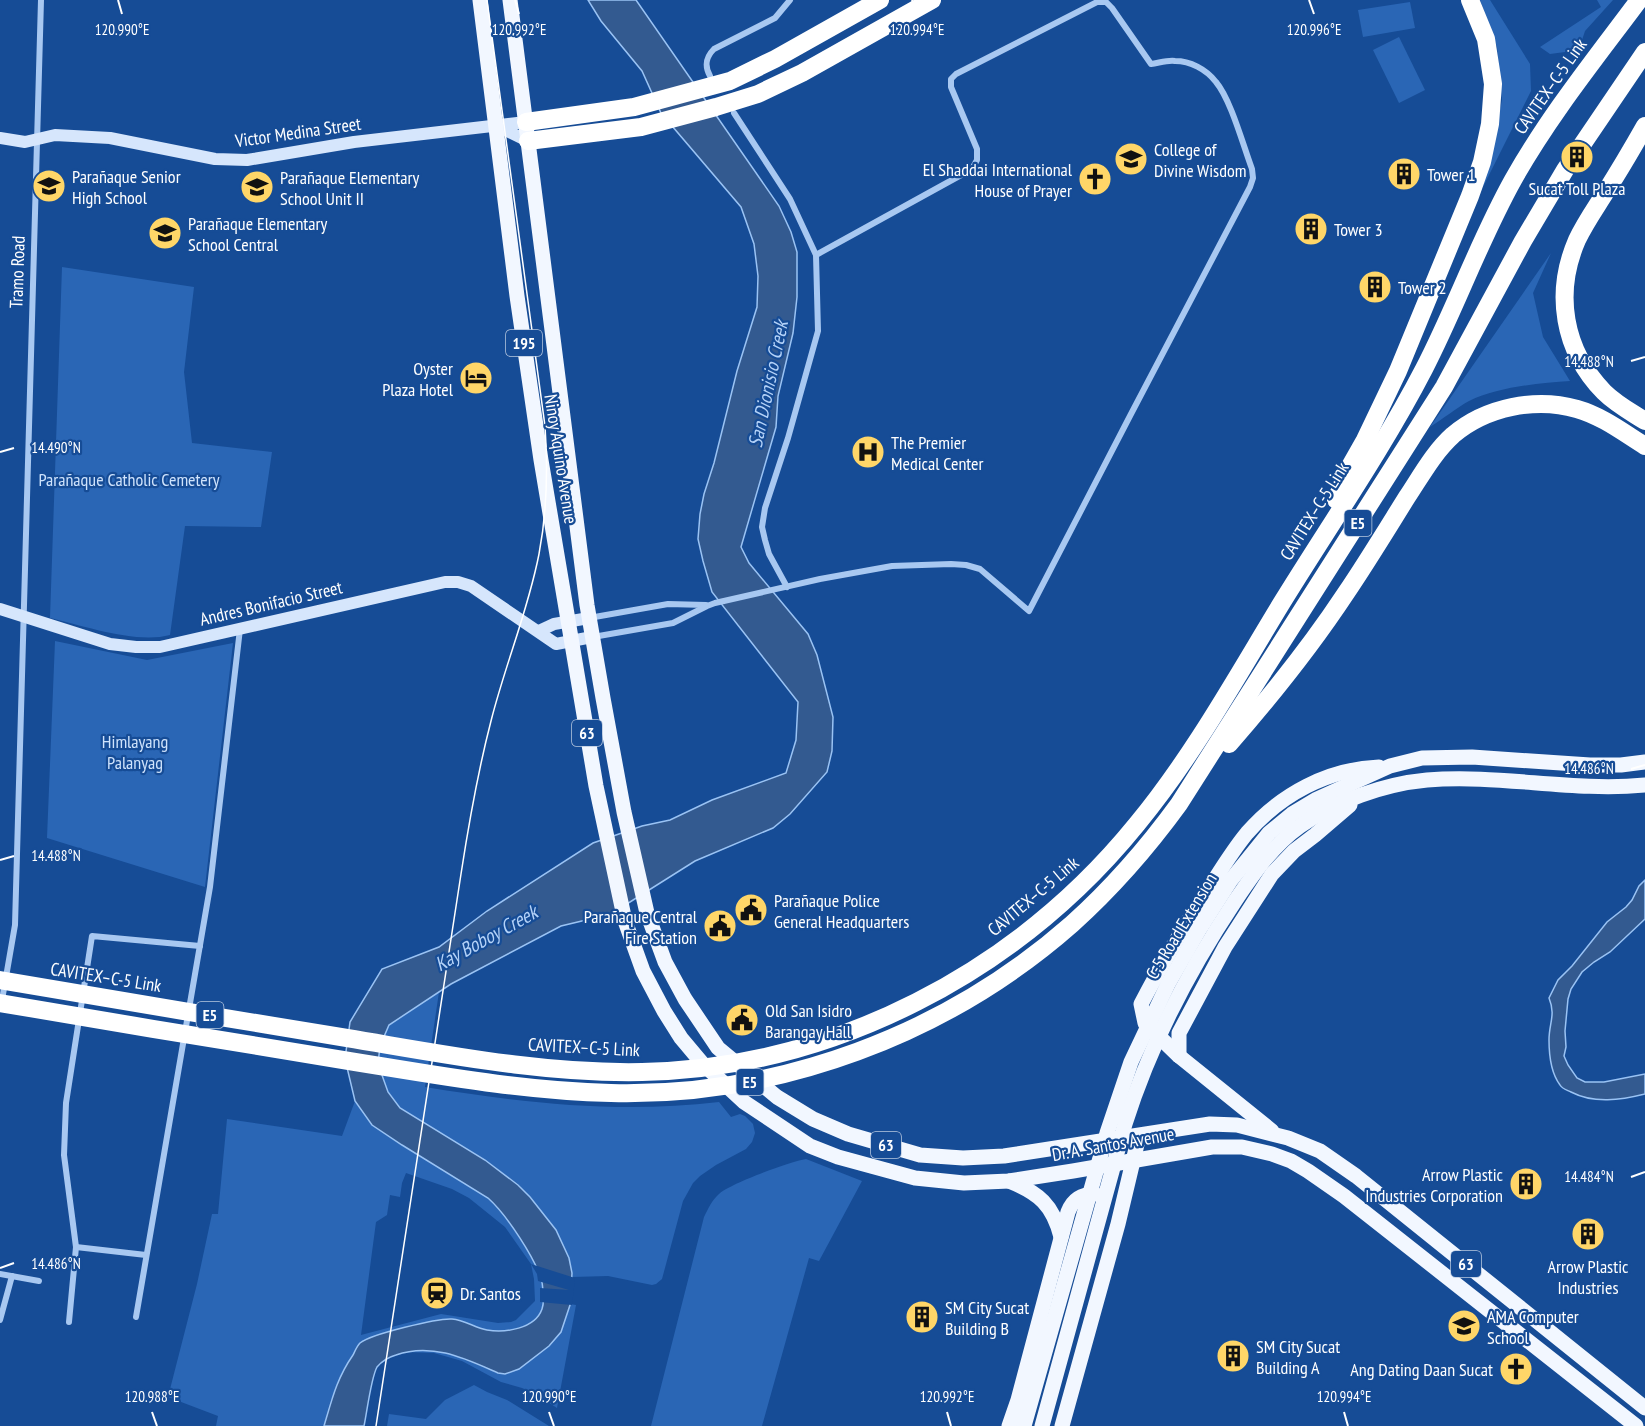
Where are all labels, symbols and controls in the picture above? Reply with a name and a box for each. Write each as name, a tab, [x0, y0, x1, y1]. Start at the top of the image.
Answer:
text: 120.990°E	[95, 20, 149, 39]
text: 120.992°E	[492, 20, 546, 39]
text: 120.994°E	[890, 20, 944, 39]
text: 120.996°E	[1287, 20, 1341, 39]
street label: CAVITEX–C-5 Link	[1508, 34, 1592, 138]
street label: Victor Medina Street	[233, 112, 362, 152]
place label: College of Divine Wisdom	[1154, 138, 1246, 182]
building icon: Sucat Toll Plaza	[1559, 139, 1595, 175]
school or university icon: College of Divine Wisdom	[1113, 141, 1149, 177]
building icon: Tower 1	[1386, 156, 1422, 192]
place label: El Shaddai International House of Prayer	[923, 158, 1073, 202]
church icon: El Shaddai International House of Prayer	[1077, 161, 1113, 197]
place label: Tower 1	[1427, 163, 1476, 186]
place label: Parañaque Senior High School	[72, 165, 181, 209]
place label: Parañaque Elementary School Unit II	[280, 166, 419, 210]
school or university icon: Parañaque Senior High School	[31, 168, 67, 204]
school or university icon: Parañaque Elementary School Unit II	[239, 169, 275, 205]
place label: Sucat Toll Plaza	[1529, 177, 1625, 200]
building icon: Tower 3	[1293, 211, 1329, 247]
place label: Parañaque Elementary School Central	[188, 212, 327, 256]
school or university icon: Parañaque Elementary School Central	[147, 215, 183, 251]
place label: Tower 3	[1334, 218, 1383, 241]
street label: Tramo Road	[4, 235, 30, 309]
building icon: Tower 2	[1357, 269, 1393, 305]
place label: Tower 2	[1398, 276, 1447, 299]
water label: San Dionisio Creek	[742, 316, 795, 450]
road number: 195	[506, 330, 542, 356]
text: 14.488°N	[1564, 352, 1614, 371]
place label: Oyster Plaza Hotel	[382, 357, 454, 401]
hotel icon: Oyster Plaza Hotel	[458, 360, 494, 396]
street label: Ninoy Aquino Avenue	[539, 392, 583, 526]
place label: The Premier Medical Center	[891, 431, 984, 475]
hospital icon: The Premier Medical Center	[850, 434, 886, 470]
text: 14.490°N	[31, 438, 81, 457]
street label: CAVITEX–C-5 Link	[1275, 457, 1353, 565]
park label: Parañaque Catholic Cemetery	[38, 468, 220, 491]
road number: E5	[1344, 510, 1372, 536]
street label: Andres Bonifacio Street	[198, 575, 345, 631]
road number: 63	[572, 720, 602, 746]
park label: Himlayang Palanyag	[102, 730, 168, 774]
text: 14.486°N	[1564, 759, 1614, 778]
text: 14.488°N	[31, 846, 81, 865]
street label: CAVITEX–C-5 Link	[983, 851, 1083, 941]
street label: C-5 Road Extension	[1140, 869, 1222, 983]
place label: Parañaque Police General Headquarters	[774, 889, 909, 933]
public building icon: Parañaque Police General Headquarters	[733, 892, 769, 928]
water label: Kay Boboy Creek	[430, 898, 544, 977]
place label: Parañaque Central Fire Station	[584, 905, 698, 949]
public building icon: Parañaque Central Fire Station	[702, 908, 738, 944]
street label: CAVITEX–C-5 Link	[49, 957, 163, 997]
place label: Old San Isidro Barangay Hall	[765, 999, 852, 1043]
road number: E5	[196, 1002, 224, 1028]
public building icon: Old San Isidro Barangay Hall	[724, 1002, 760, 1038]
street label: CAVITEX–C-5 Link	[528, 1033, 640, 1061]
road number: E5	[736, 1069, 764, 1095]
street label: Dr. A. Santos Avenue	[1050, 1122, 1176, 1166]
road number: 63	[871, 1132, 901, 1158]
place label: Arrow Plastic Industries Corporation	[1365, 1163, 1504, 1207]
building icon: Arrow Plastic Industries Corporation	[1508, 1166, 1544, 1202]
text: 14.484°N	[1564, 1167, 1614, 1186]
building icon: Arrow Plastic Industries	[1570, 1216, 1606, 1252]
road number: 63	[1451, 1251, 1481, 1277]
text: 14.486°N	[31, 1254, 81, 1273]
place label: Arrow Plastic Industries	[1548, 1255, 1629, 1299]
station icon: Dr. Santos	[419, 1275, 455, 1311]
place label: Dr. Santos	[460, 1282, 521, 1305]
place label: SM City Sucat Building B	[945, 1296, 1029, 1340]
building icon: SM City Sucat Building B	[904, 1299, 940, 1335]
place label: AMA Computer School	[1487, 1305, 1579, 1349]
school or university icon: AMA Computer School	[1446, 1308, 1482, 1344]
place label: SM City Sucat Building A	[1256, 1335, 1340, 1379]
building icon: SM City Sucat Building A	[1215, 1338, 1251, 1374]
church icon: Ang Dating Daan Sucat	[1498, 1351, 1534, 1387]
place label: Ang Dating Daan Sucat	[1350, 1358, 1493, 1381]
text: 120.988°E	[125, 1387, 179, 1406]
text: 120.990°E	[522, 1387, 576, 1406]
text: 120.992°E	[920, 1387, 974, 1406]
text: 120.994°E	[1317, 1387, 1371, 1406]

